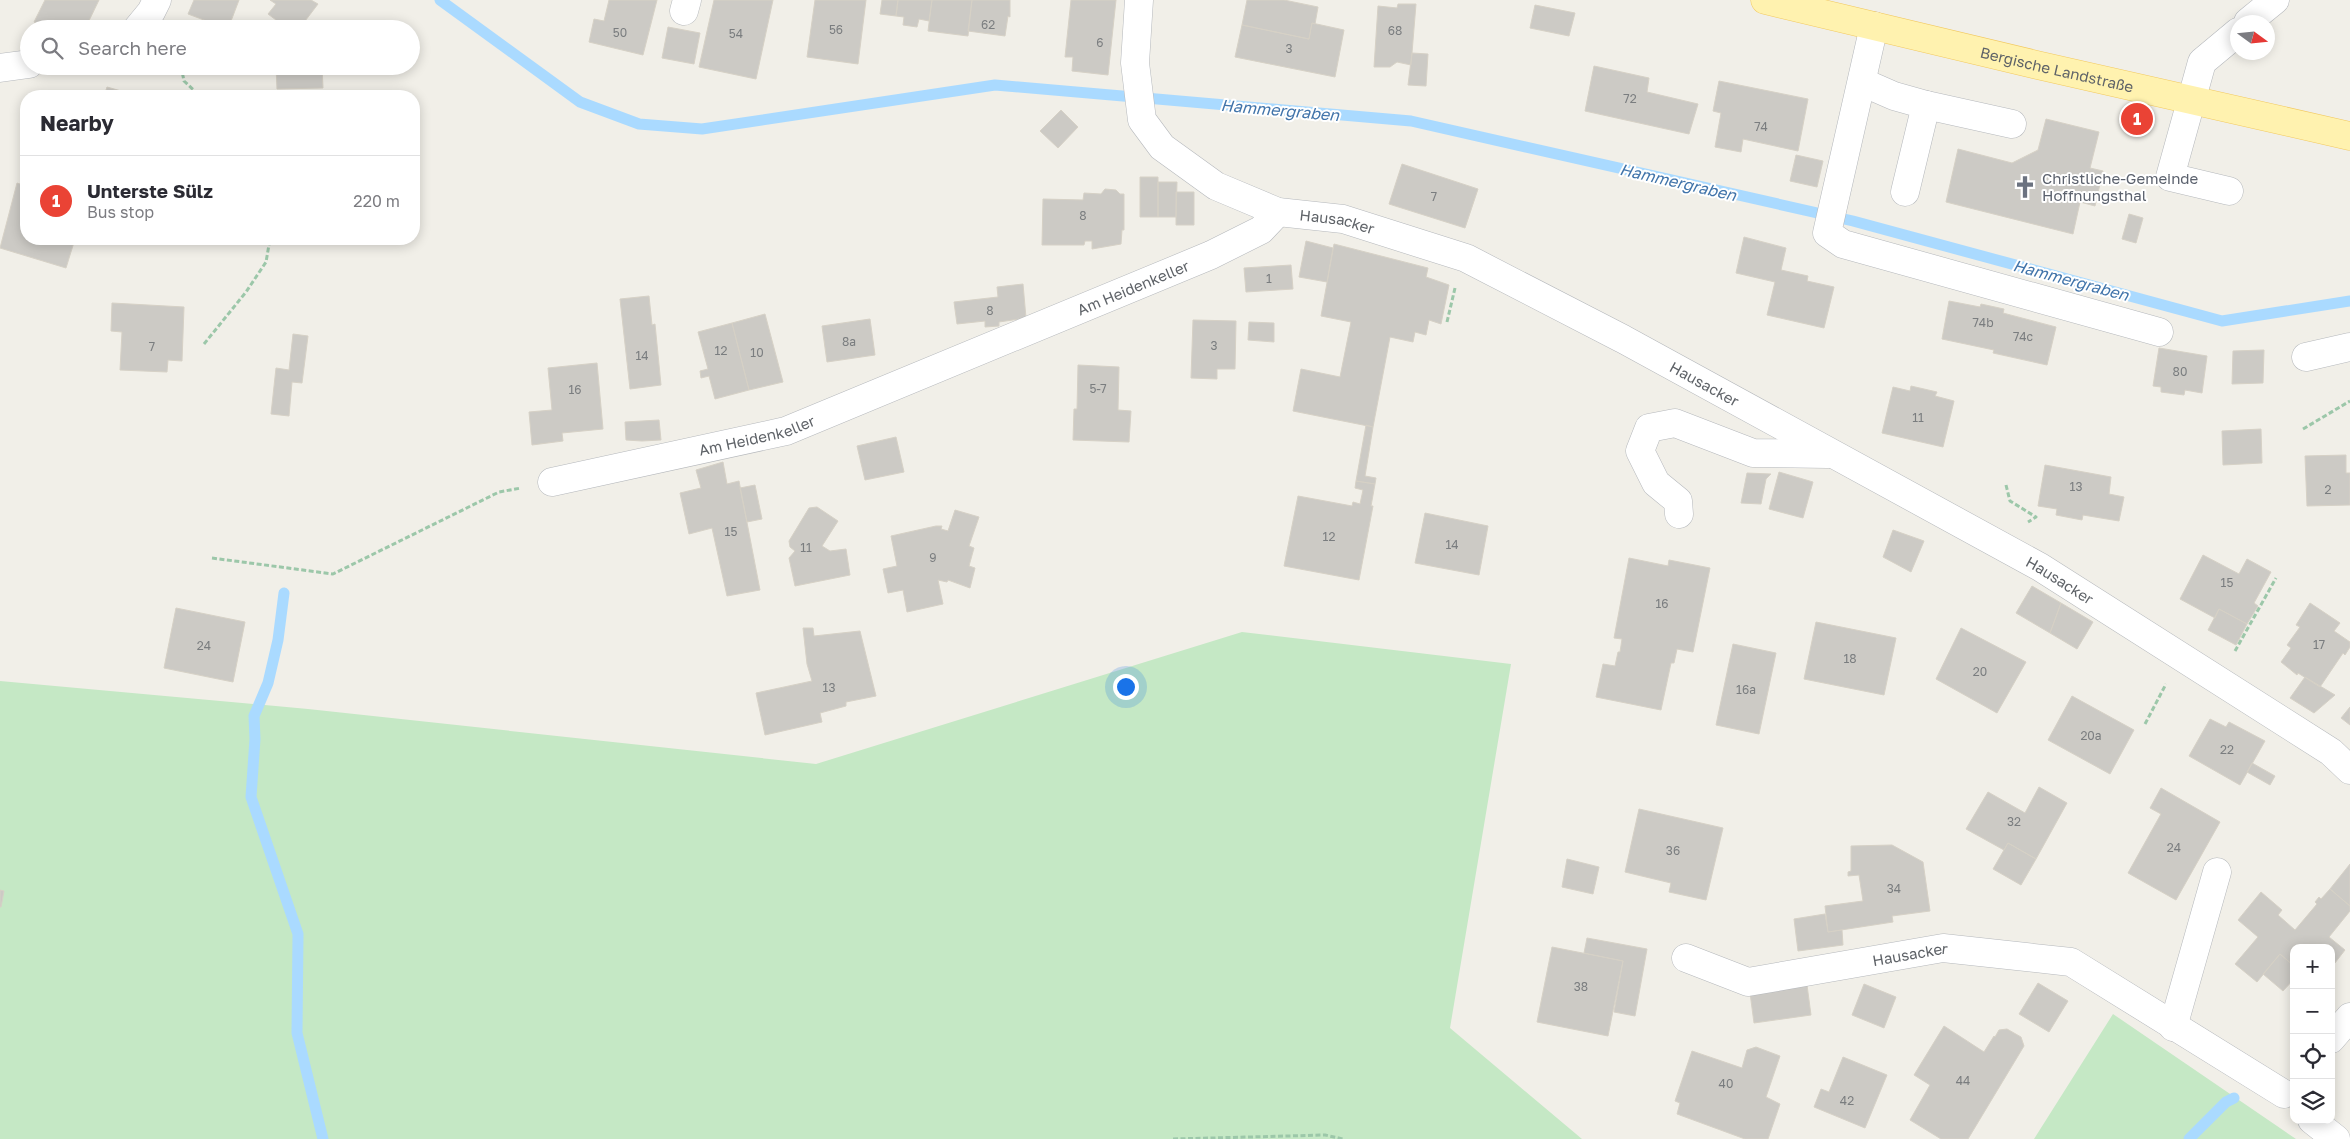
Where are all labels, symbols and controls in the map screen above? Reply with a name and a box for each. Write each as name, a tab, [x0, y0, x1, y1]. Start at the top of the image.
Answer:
north arrow	[2230, 15, 2275, 60]
house number: 62	[981, 17, 995, 32]
search box	[20, 20, 420, 75]
house number: 56	[829, 22, 843, 37]
house number: 68	[1388, 23, 1402, 38]
house number: 50	[613, 25, 627, 40]
house number: 54	[729, 26, 743, 41]
icon: search	[38, 34, 66, 62]
house number: 6	[1096, 35, 1104, 50]
text: Search here	[78, 36, 187, 59]
house number: 3	[1285, 41, 1293, 56]
street label: Bergische Landstraße	[1978, 43, 2136, 96]
house number: 72	[1623, 91, 1637, 106]
water label: Hammergraben	[1220, 95, 1341, 125]
pin: 1	[2121, 100, 2153, 138]
text: Nearby	[40, 110, 114, 136]
house number: 74	[1754, 119, 1768, 134]
water label: Hammergraben	[1618, 159, 1739, 205]
place label: Christliche-Gemeinde Hoffnungsthal	[2042, 169, 2199, 204]
church icon: Christliche-Gemeinde Hoffnungsthal	[2012, 174, 2038, 200]
text: Unterste Sülz	[87, 179, 213, 202]
house number: 7	[1431, 189, 1437, 204]
text: 1	[52, 191, 60, 211]
text: 220 m	[353, 191, 400, 211]
text: Bus stop	[87, 202, 154, 222]
street label: Hausacker	[1299, 205, 1377, 238]
house number: 8	[1079, 208, 1087, 223]
water label: Hammergraben	[2011, 255, 2132, 305]
street label: Am Heidenkeller	[1074, 256, 1192, 318]
house number: 1	[1266, 271, 1272, 286]
house number: 8	[986, 303, 994, 318]
house number: 74b	[1972, 315, 1994, 330]
house number: 74c	[2013, 329, 2034, 344]
house number: 8a	[842, 334, 856, 349]
house number: 3	[1210, 338, 1218, 353]
house number: 7	[149, 339, 155, 354]
house number: 12	[715, 343, 727, 358]
house number: 10	[750, 345, 764, 360]
house number: 14	[635, 348, 649, 363]
street label: Hausacker	[1667, 357, 1742, 410]
house number: 80	[2173, 364, 2187, 379]
house number: 5-7	[1089, 381, 1107, 396]
house number: 16	[568, 382, 582, 397]
house number: 11	[1912, 410, 1924, 425]
street label: Am Heidenkeller	[697, 411, 817, 459]
house number: 13	[2070, 479, 2082, 494]
house number: 2	[2325, 482, 2332, 497]
house number: 15	[725, 524, 737, 539]
house number: 12	[1323, 529, 1335, 544]
house number: 14	[1445, 537, 1459, 552]
house number: 11	[800, 540, 812, 555]
house number: 9	[929, 550, 937, 565]
street label: Hausacker	[2023, 552, 2097, 608]
house number: 15	[2221, 575, 2233, 590]
house number: 16	[1655, 596, 1669, 611]
house number: 17	[2313, 637, 2325, 652]
house number: 24	[197, 638, 211, 653]
house number: 18	[1843, 651, 1857, 666]
house number: 20	[1973, 664, 1987, 679]
your location	[1113, 674, 1139, 700]
house number: 13	[823, 680, 835, 695]
house number: 16a	[1736, 682, 1756, 697]
house number: 20a	[2080, 728, 2102, 743]
house number: 22	[2220, 742, 2234, 757]
house number: 32	[2007, 814, 2021, 829]
house number: 24	[2167, 840, 2181, 855]
house number: 36	[1666, 843, 1680, 858]
house number: 34	[1887, 881, 1901, 896]
street label: Hausacker	[1871, 939, 1949, 969]
map controls	[2290, 944, 2335, 1124]
button: +	[2290, 944, 2335, 989]
house number: 38	[1574, 979, 1588, 994]
button: −	[2290, 989, 2335, 1034]
button: locate	[2290, 1034, 2335, 1079]
house number: 44	[1956, 1073, 1970, 1088]
house number: 40	[1719, 1076, 1733, 1091]
button: layers	[2290, 1079, 2335, 1124]
house number: 42	[1840, 1093, 1854, 1108]

